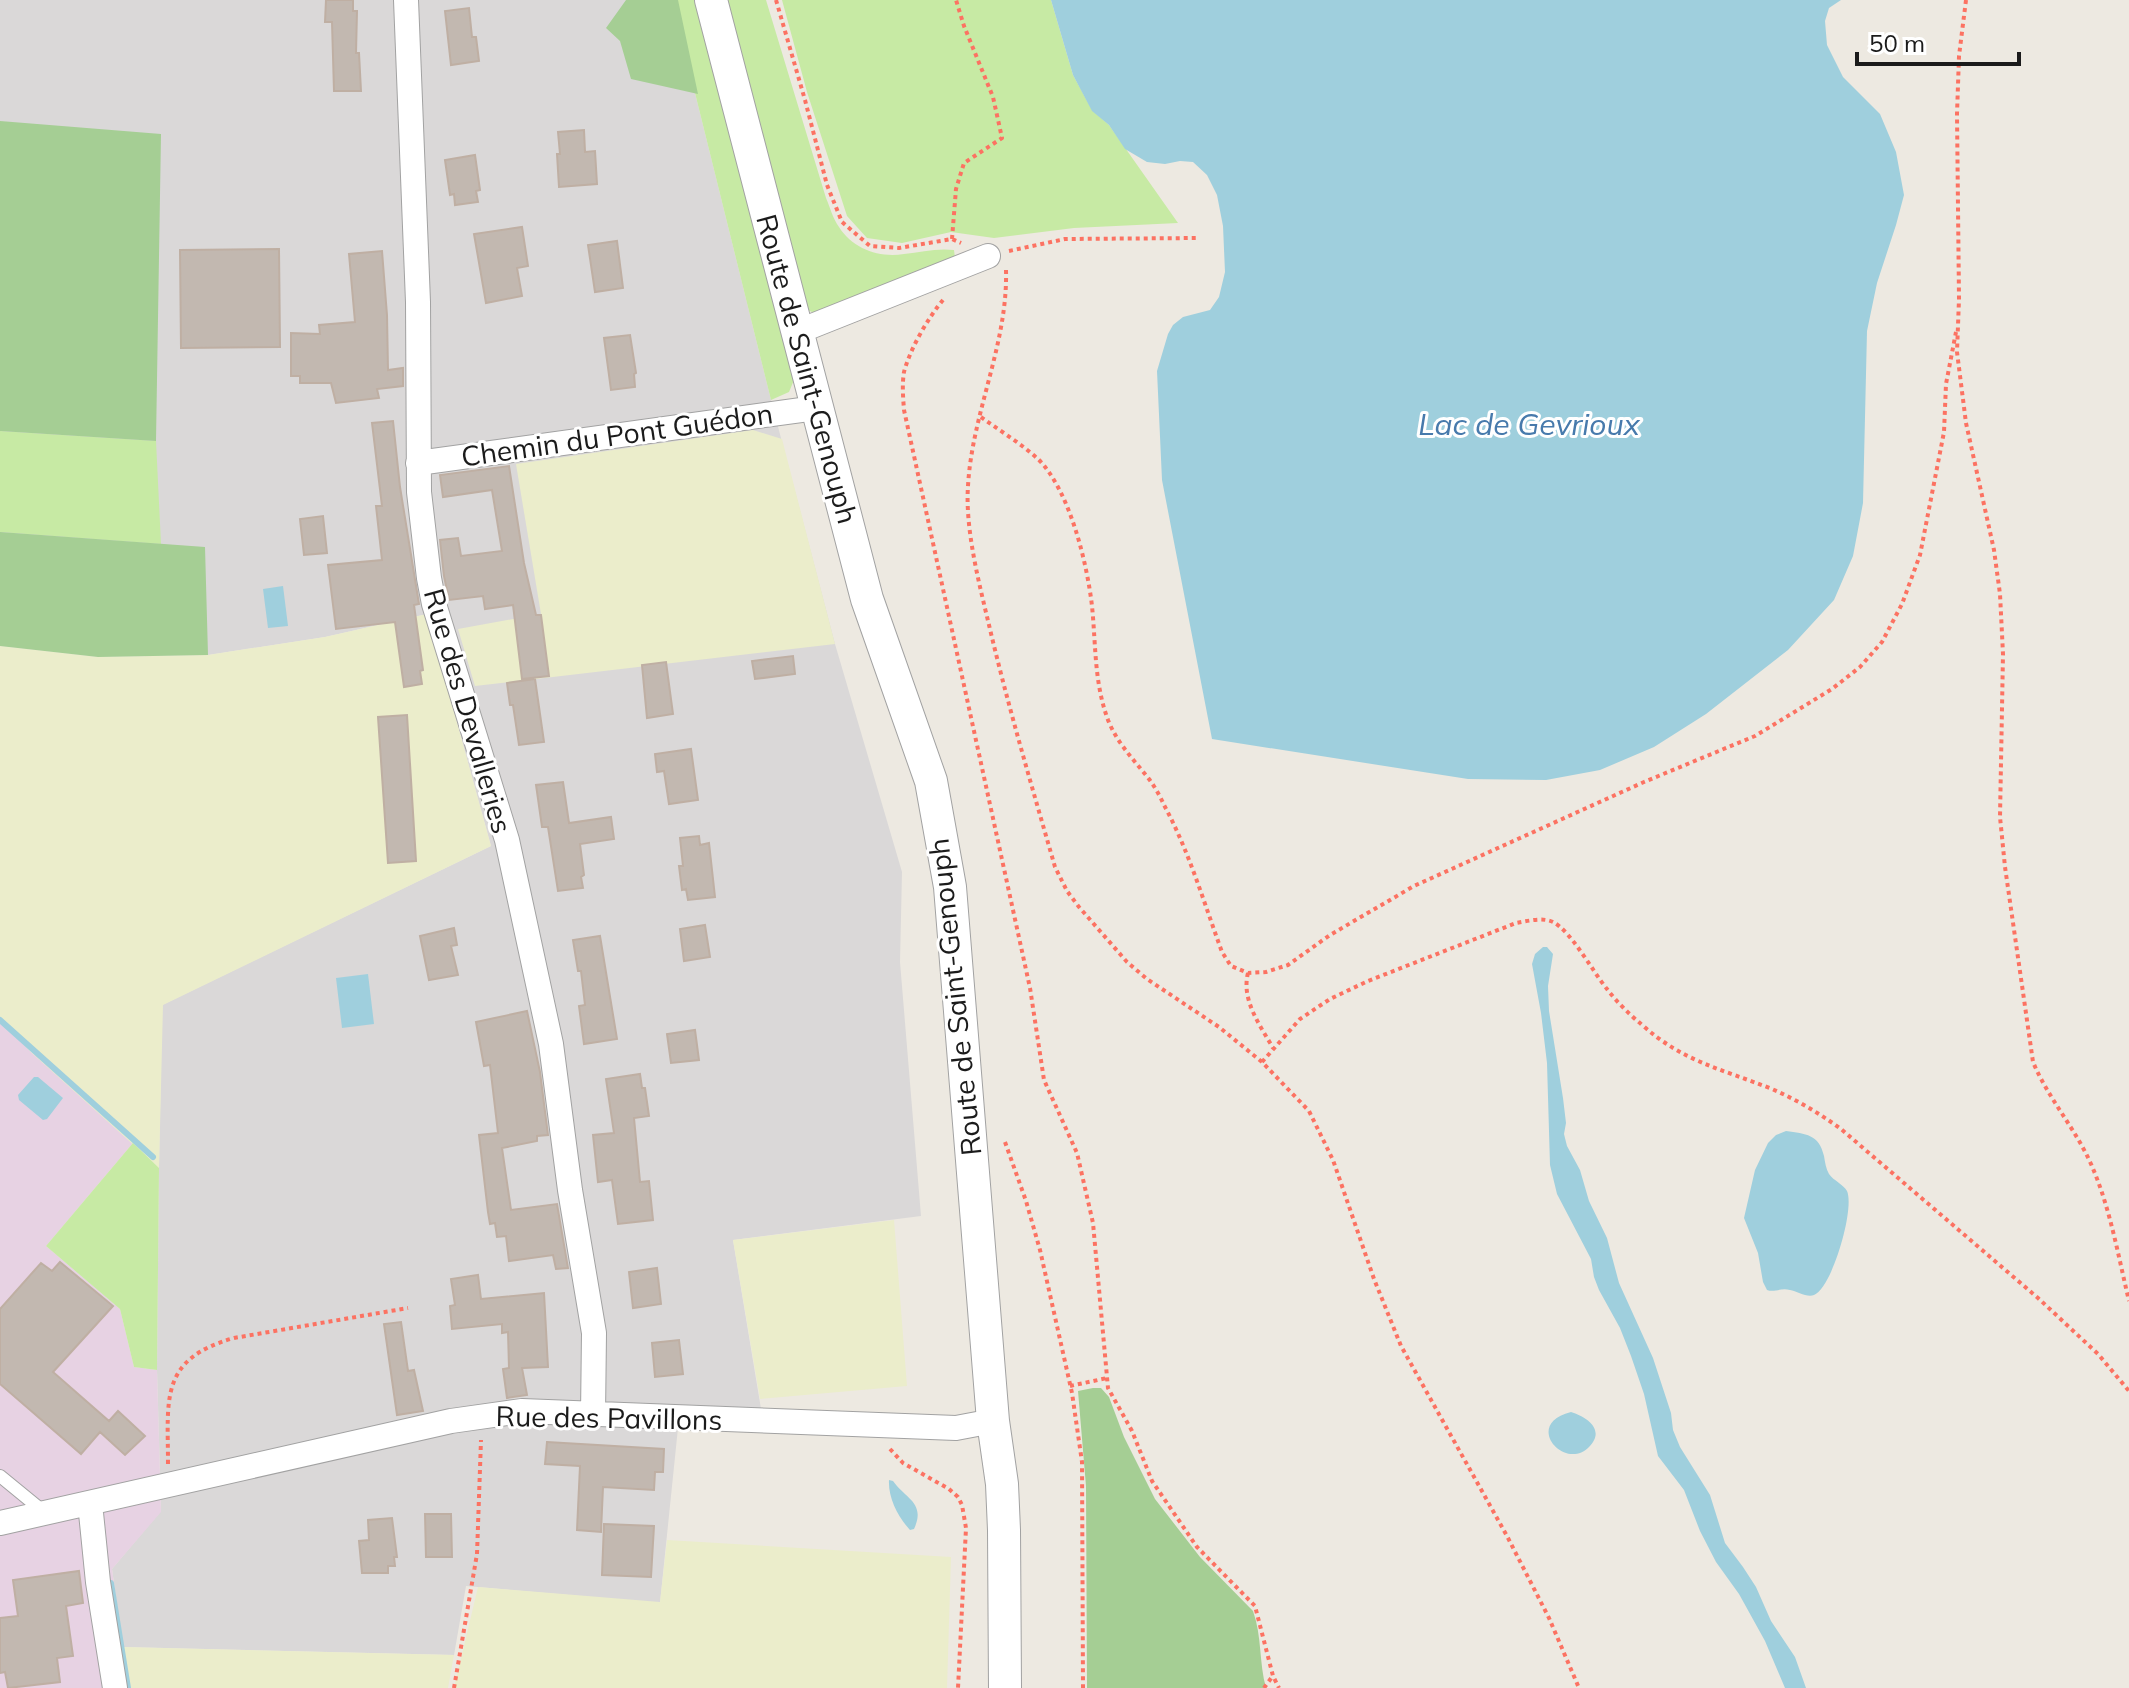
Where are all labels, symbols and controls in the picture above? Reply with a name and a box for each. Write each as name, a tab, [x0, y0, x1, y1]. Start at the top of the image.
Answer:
scale bar	[1857, 16, 2019, 66]
text: 50 m	[1869, 28, 1925, 58]
street label: Route de Saint-Genouph	[749, 210, 866, 527]
street label: Chemin du Pont Guédon	[459, 395, 775, 474]
water label: Lac de Gevrioux	[1418, 405, 1641, 443]
street label: Rue des Devalleries	[417, 584, 520, 837]
street label: Route de Saint-Genouph	[920, 837, 989, 1158]
street label: Rue des Pavillons	[495, 1398, 723, 1437]

